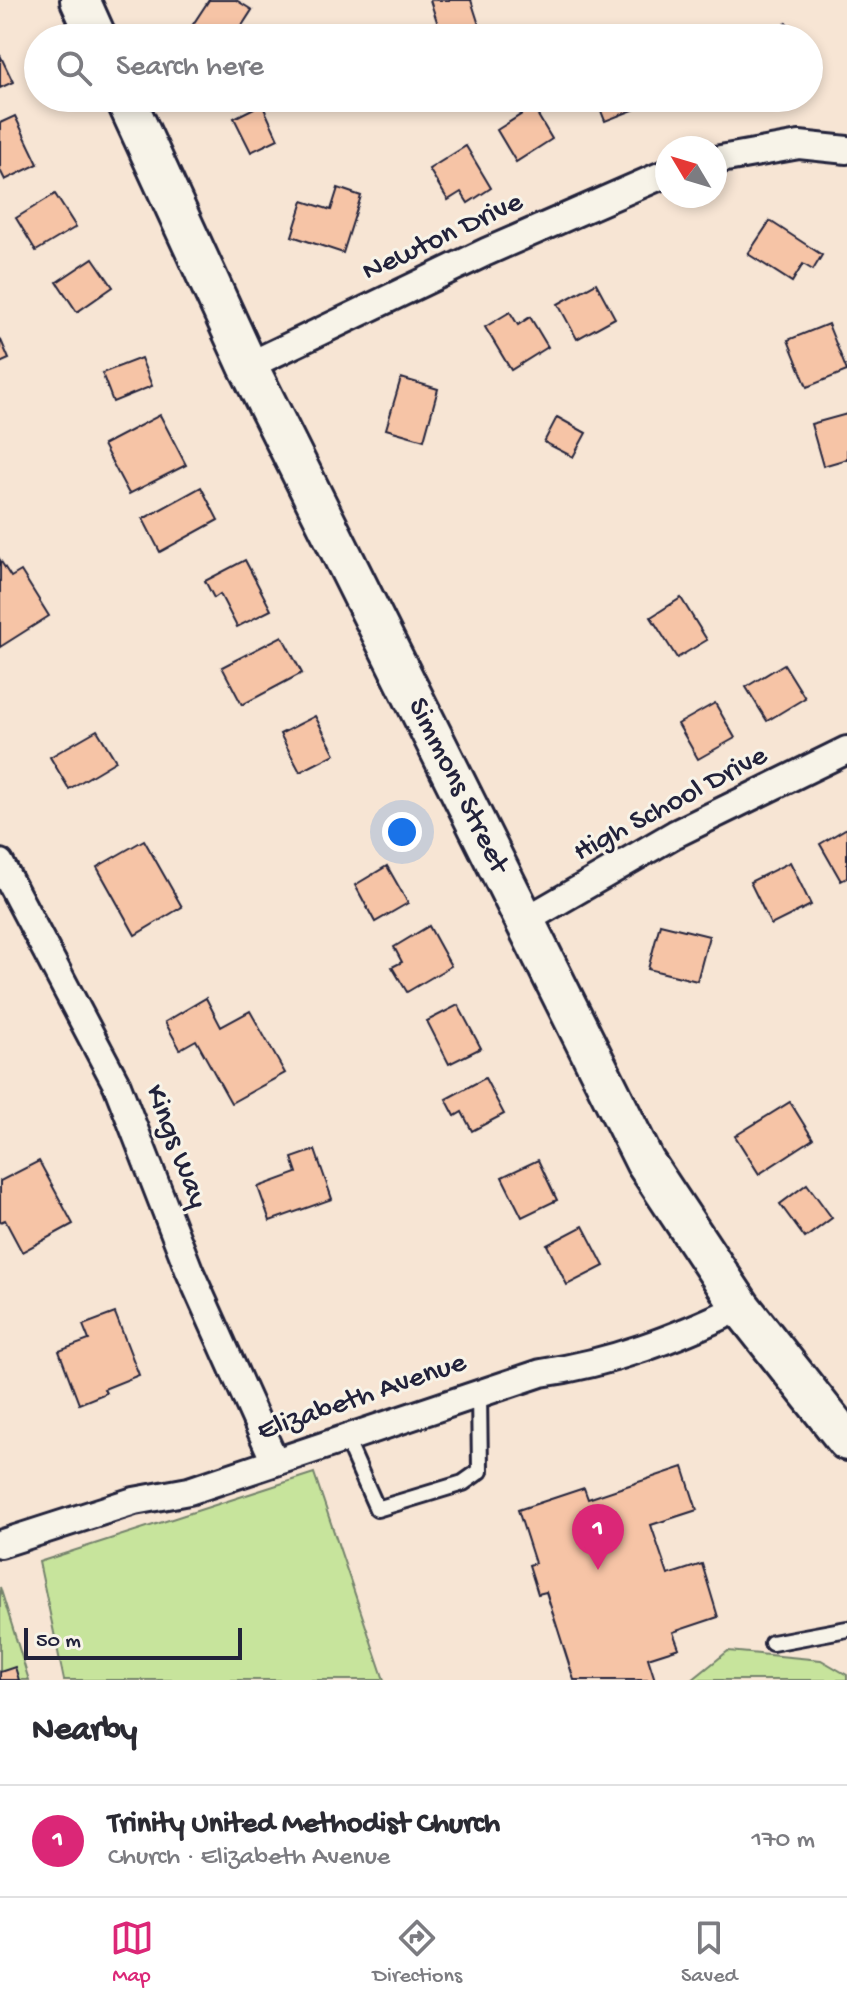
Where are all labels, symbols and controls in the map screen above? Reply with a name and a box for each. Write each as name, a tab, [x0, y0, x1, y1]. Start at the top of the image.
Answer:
search box	[24, 24, 823, 112]
icon: search	[52, 46, 96, 90]
text: Search here	[116, 51, 264, 86]
north arrow	[655, 136, 727, 208]
street label: Newton Drive	[357, 185, 529, 290]
street label: Simmons Street	[399, 693, 517, 882]
street label: High School Drive	[568, 739, 774, 871]
your location	[382, 812, 422, 852]
street label: Kings Way	[135, 1080, 215, 1214]
street label: Elizabeth Avenue	[253, 1346, 472, 1450]
pin: 1	[572, 1504, 624, 1570]
scale bar	[24, 1624, 242, 1660]
text: 50 m	[36, 1629, 81, 1655]
text: Nearby	[32, 1712, 137, 1752]
text: Trinity United Methodist Church	[108, 1808, 500, 1843]
text: 1	[53, 1826, 63, 1857]
text: 170 m	[752, 1826, 815, 1857]
text: Church · Elizabeth Avenue	[108, 1843, 390, 1874]
tab: Map	[110, 1916, 154, 1990]
tab: Directions	[373, 1916, 462, 1990]
tab: Saved	[681, 1916, 737, 1990]

